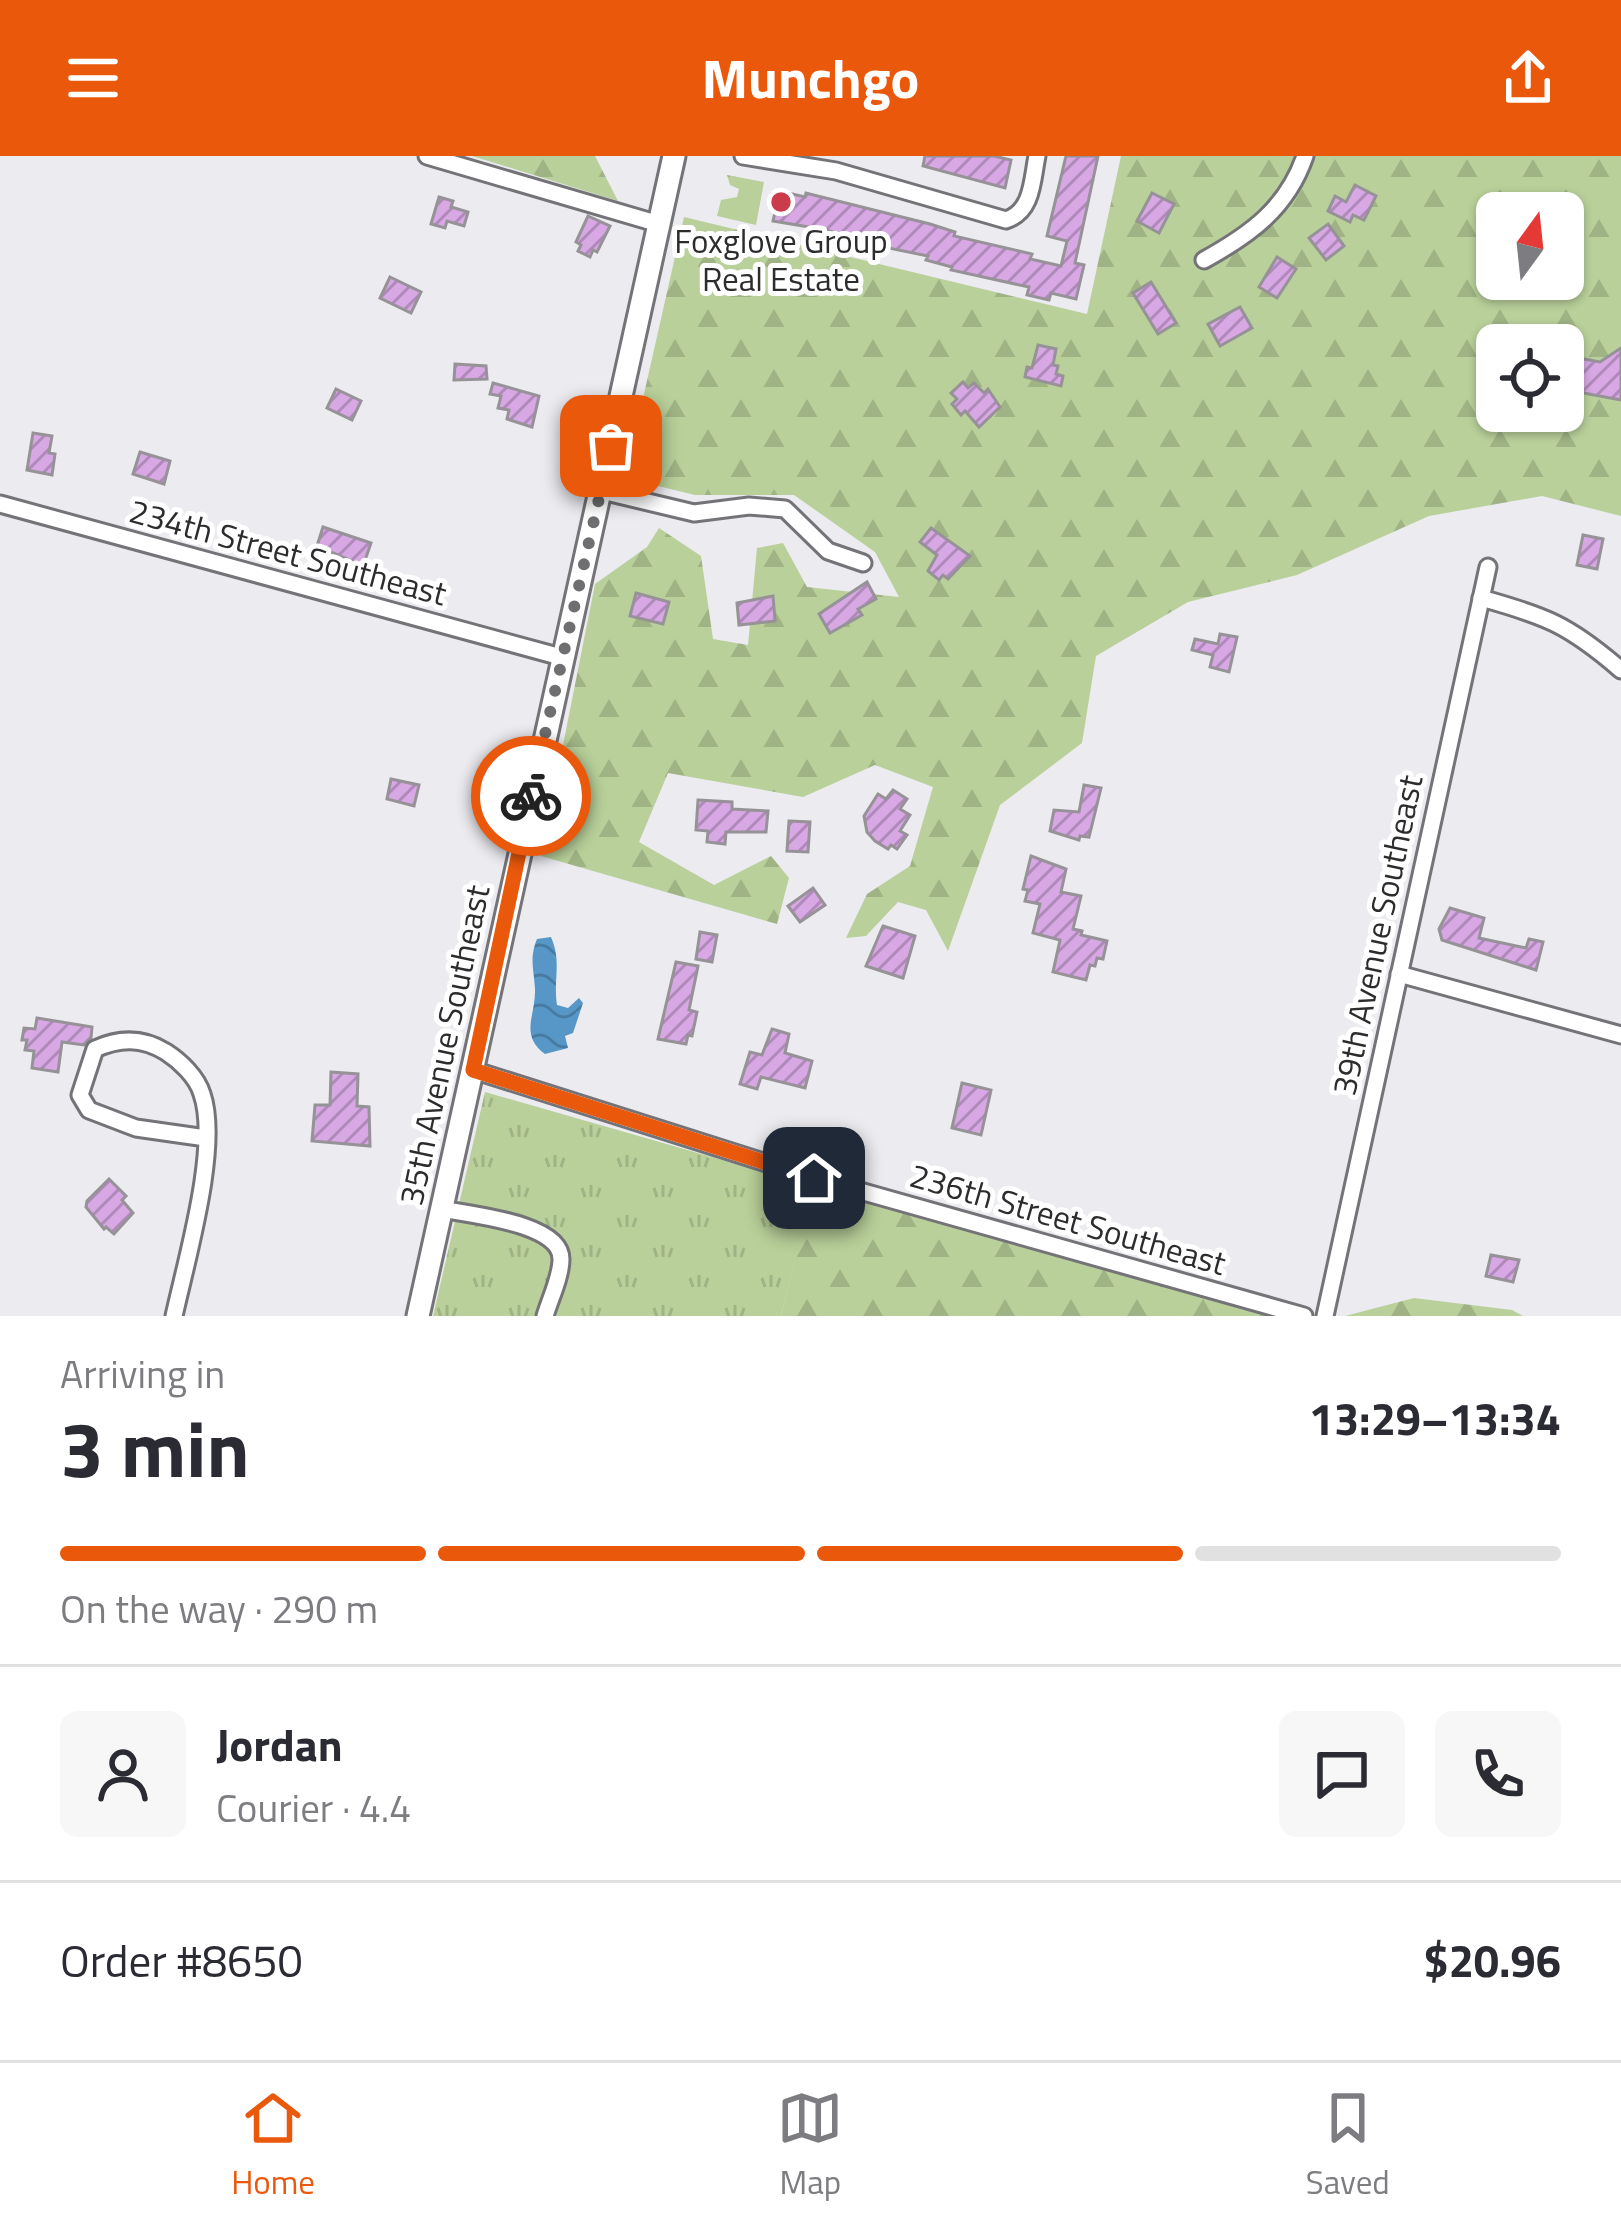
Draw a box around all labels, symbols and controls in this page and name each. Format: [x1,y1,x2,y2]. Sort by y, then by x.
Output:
text: Munchgo [702,37,919,119]
icon: menu [60,45,126,111]
icon: share [1495,45,1561,111]
marker: Foxglove Group Real Estate [768,189,794,215]
north arrow [1476,192,1584,300]
map controls [1476,192,1584,432]
place label: Foxglove Group Real Estate [674,216,888,304]
button: locate [1476,324,1584,432]
pin [560,395,662,497]
icon: bag [578,413,644,479]
street label: 234th Street Southeast [124,486,453,619]
courier [471,736,591,856]
icon: bike [498,763,564,829]
street label: 39th Avenue Southeast [1319,770,1435,1100]
street label: 35th Avenue Southeast [386,880,502,1210]
pin [763,1127,865,1229]
icon: home [781,1145,847,1211]
street label: 236th Street Southeast [904,1150,1232,1288]
text: Arriving in [60,1344,225,1403]
text: 13:29–13:34 [1309,1384,1561,1452]
text: 3 min [60,1389,250,1507]
text: On the way · 290 m [60,1579,378,1638]
text: Jordan [216,1710,343,1778]
button: person [60,1711,186,1837]
button: chat [1279,1711,1405,1837]
button: phone [1435,1711,1561,1837]
text: Courier · 4.4 [216,1778,411,1837]
text: Order #8650 [60,1926,303,1994]
text: $20.96 [1423,1926,1561,1994]
tab: Home [231,2085,315,2207]
tab: Map [777,2085,843,2207]
tab: Saved [1306,2085,1390,2207]

